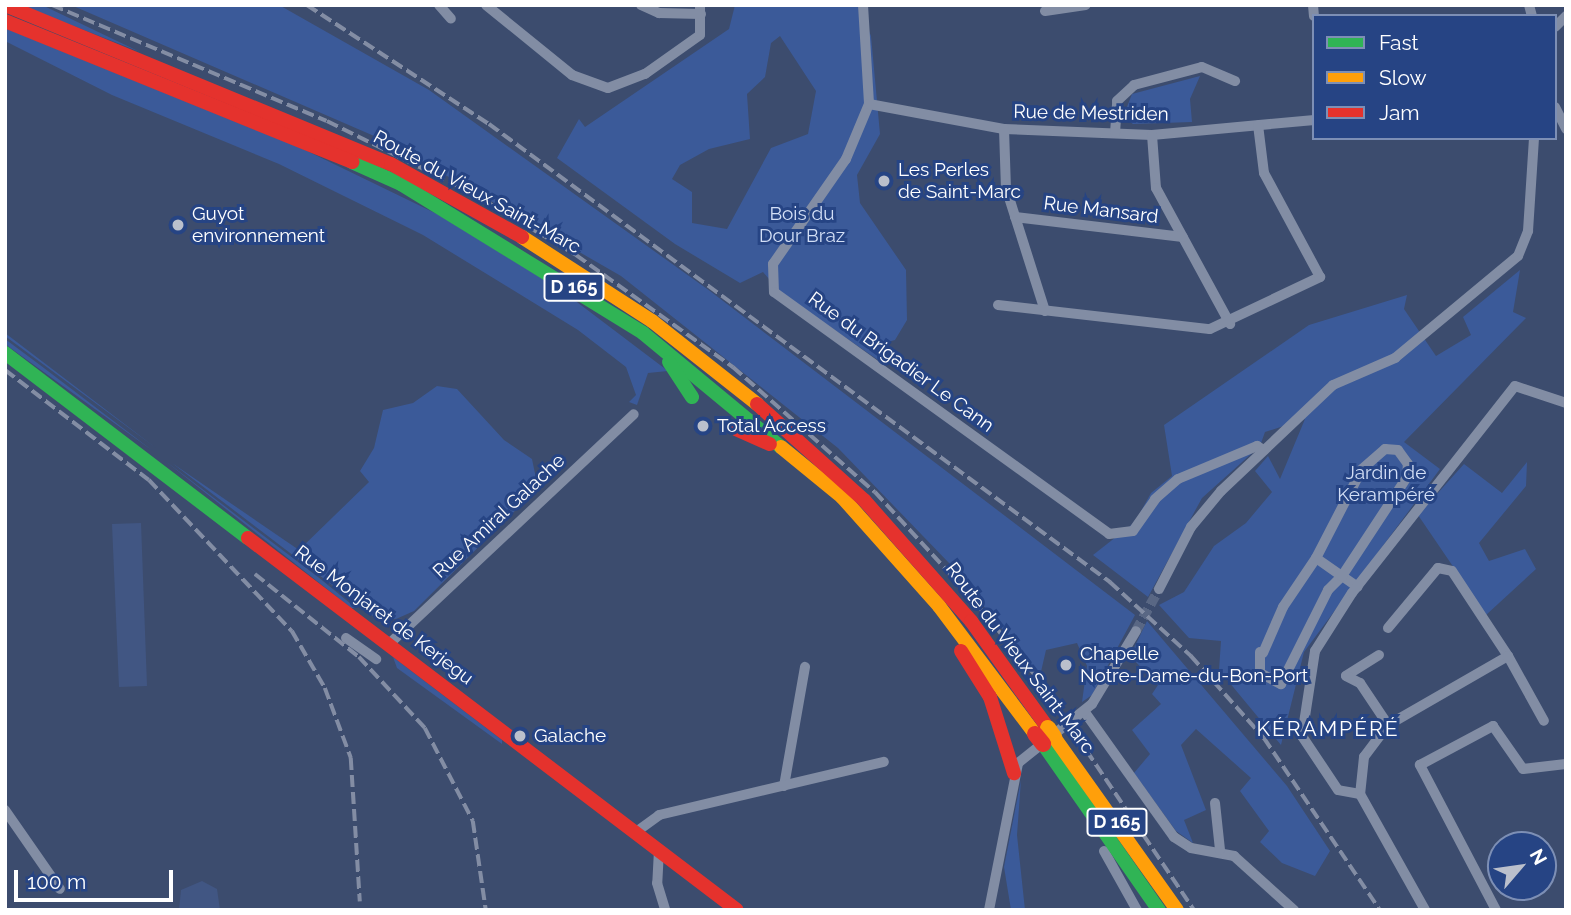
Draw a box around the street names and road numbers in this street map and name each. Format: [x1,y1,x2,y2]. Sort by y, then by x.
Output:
street label: Rue de Mestriden [1013,100,1169,126]
street label: Route du Vieux Saint-Marc [369,125,585,259]
street label: Rue Mansard [1042,192,1160,228]
road number: D 165 [542,272,606,302]
street label: Rue du Brigadier Le Cann [804,287,998,437]
street label: Rue Amiral Galache [428,449,570,583]
street label: Rue Monjaret de Kerjegu [290,540,478,690]
street label: Route du Vieux Saint-Marc [941,558,1099,758]
road number: D 165 [1086,808,1148,836]

